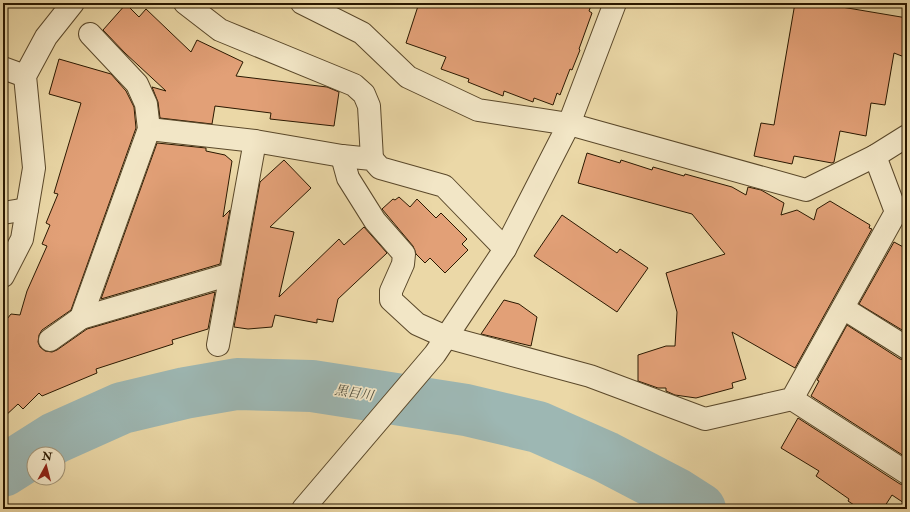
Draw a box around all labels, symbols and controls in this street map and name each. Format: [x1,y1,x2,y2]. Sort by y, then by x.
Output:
water label: 黒目川 [333,382,376,404]
north arrow [26,446,66,486]
text: N [40,449,54,464]

